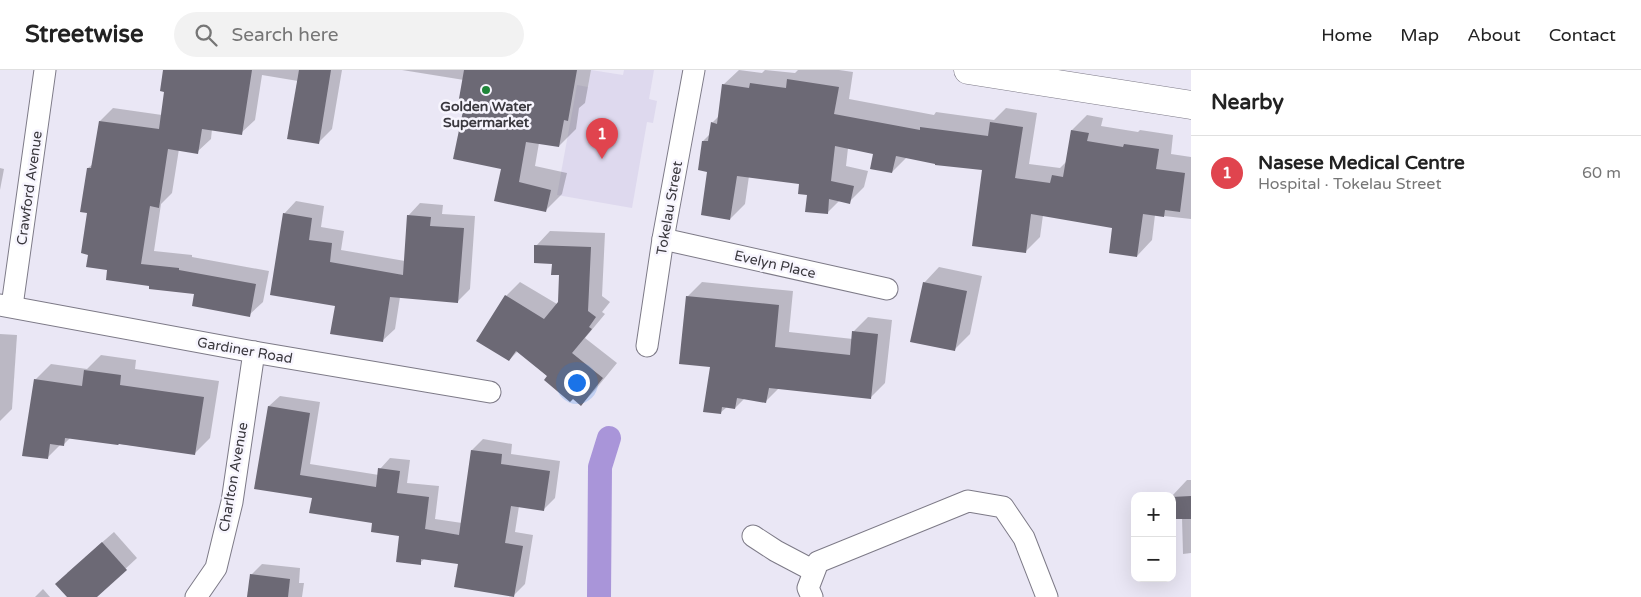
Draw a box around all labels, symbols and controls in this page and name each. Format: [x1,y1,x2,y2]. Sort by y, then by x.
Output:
search box [174,12,524,57]
text: Streetwise [25,20,144,49]
icon: search [192,21,220,49]
text: Search here [232,24,338,46]
text: Home [1321,24,1372,46]
text: Map [1400,24,1439,46]
text: About [1467,24,1521,46]
text: Contact [1549,24,1616,46]
marker: Golden Water Supermarket [480,84,492,96]
text: Nearby [1211,90,1284,115]
place label: Golden Water Supermarket [440,98,532,131]
pin: 1 [586,118,618,159]
street label: Crawford Avenue [13,130,46,246]
text: Nasese Medical Centre [1258,152,1465,174]
street label: Tokelau Street [653,159,686,256]
text: 1 [1222,163,1232,183]
text: 60 m [1582,163,1621,183]
text: Hospital · Tokelau Street [1258,174,1442,194]
street label: Evelyn Place [732,247,817,282]
street label: Gardiner Road [196,334,294,367]
your location [564,370,590,396]
street label: Charlton Avenue [215,421,252,533]
map controls [1131,492,1176,582]
button: + [1131,492,1176,537]
button: − [1131,537,1176,582]

